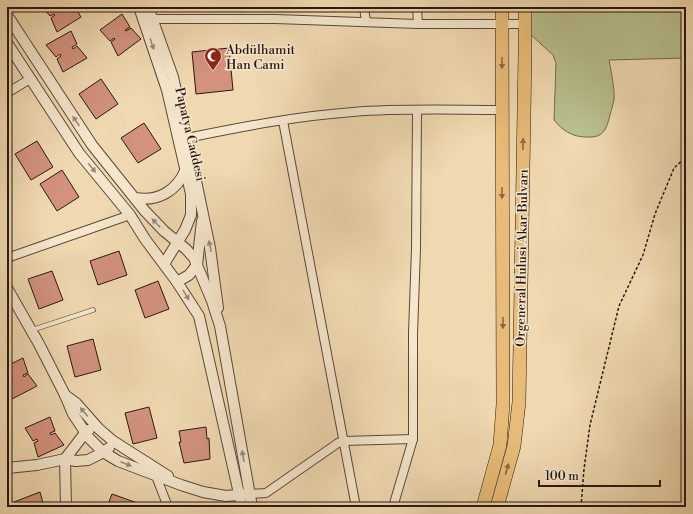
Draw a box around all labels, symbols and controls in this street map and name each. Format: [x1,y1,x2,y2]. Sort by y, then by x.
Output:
one-way arrow [149,38,155,50]
place label: Abdülhamit Han Cami [225,42,296,73]
mosque icon: Abdülhamit Han Cami [203,46,223,71]
one-way arrow [499,57,505,70]
street label: Papatya Caddesi [171,86,209,183]
one-way arrow [72,116,80,127]
one-way arrow [520,138,527,150]
one-way arrow [87,163,96,174]
street label: Orgeneral Hulusi Akar Bulvarı [512,169,532,347]
one-way arrow [499,187,505,200]
one-way arrow [152,218,161,228]
one-way arrow [206,240,212,252]
one-way arrow [182,289,189,301]
one-way arrow [500,317,506,330]
one-way arrow [79,406,88,417]
one-way arrow [240,449,246,462]
one-way arrow [121,461,133,467]
scale bar [539,462,660,488]
one-way arrow [505,463,511,476]
text: 100 m [545,469,579,484]

